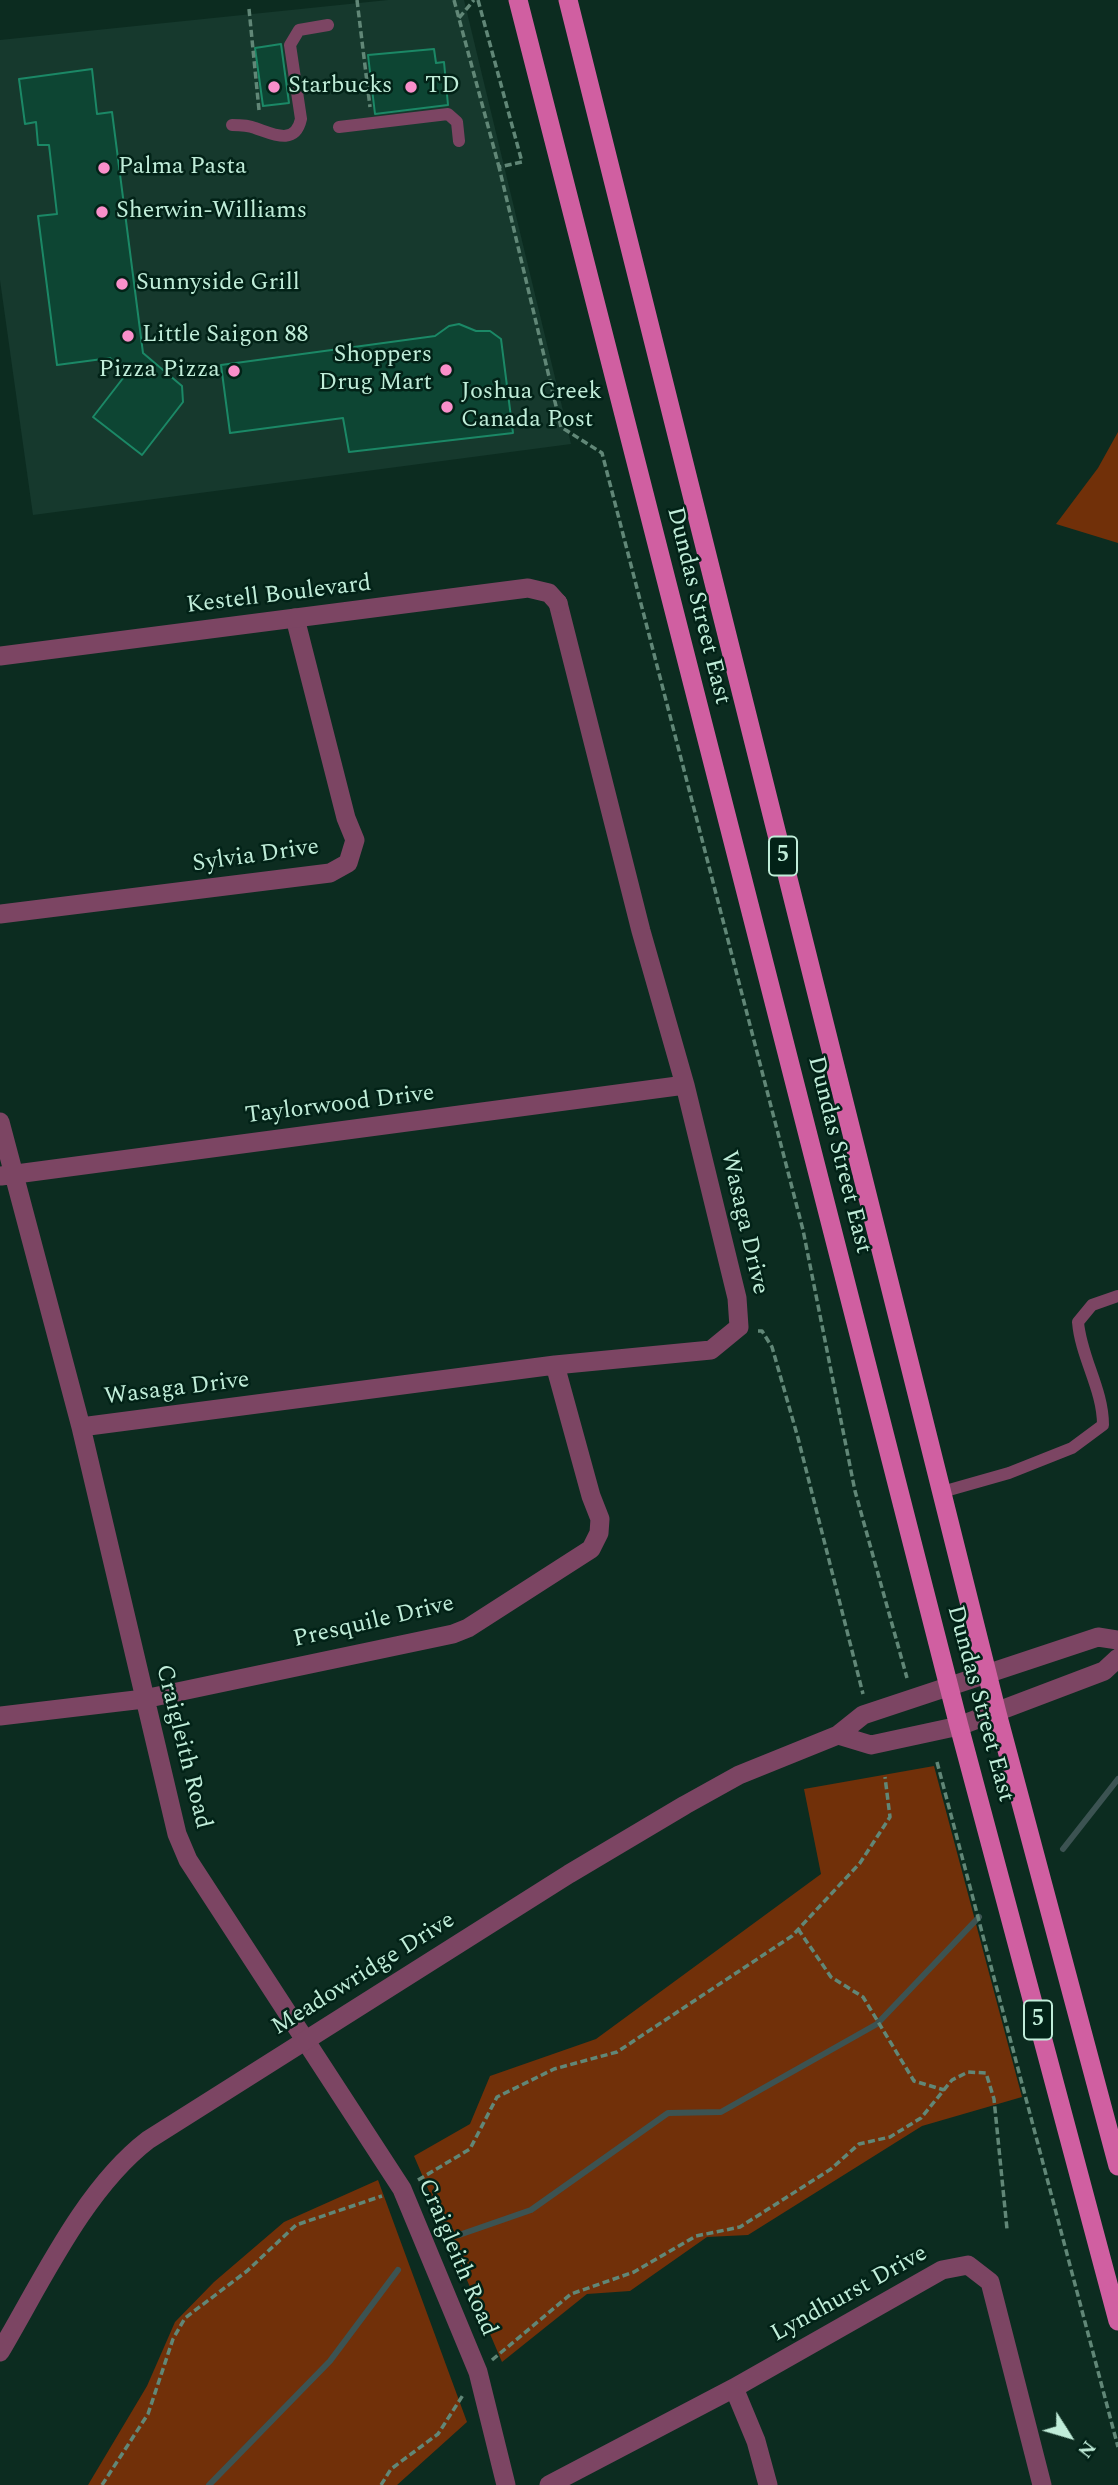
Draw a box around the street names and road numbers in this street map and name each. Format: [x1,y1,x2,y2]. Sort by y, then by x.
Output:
street label: Dundas Street East [659,504,735,708]
street label: Kestell Boulevard [185,570,373,622]
street label: Sylvia Drive [191,834,321,880]
road number: 5 [769,836,797,876]
street label: Dundas Street East [800,1053,876,1257]
street label: Taylorwood Drive [244,1080,436,1132]
street label: Wasaga Drive [713,1149,773,1297]
street label: Wasaga Drive [103,1367,251,1413]
street label: Presquile Drive [291,1590,457,1656]
street label: Dundas Street East [939,1602,1019,1806]
street label: Craigleith Road [148,1662,216,1832]
street label: Meadowridge Drive [267,1907,461,2043]
road number: 5 [1024,2000,1052,2039]
street label: Craigleith Road [410,2175,502,2341]
street label: Lyndhurst Drive [767,2240,933,2350]

